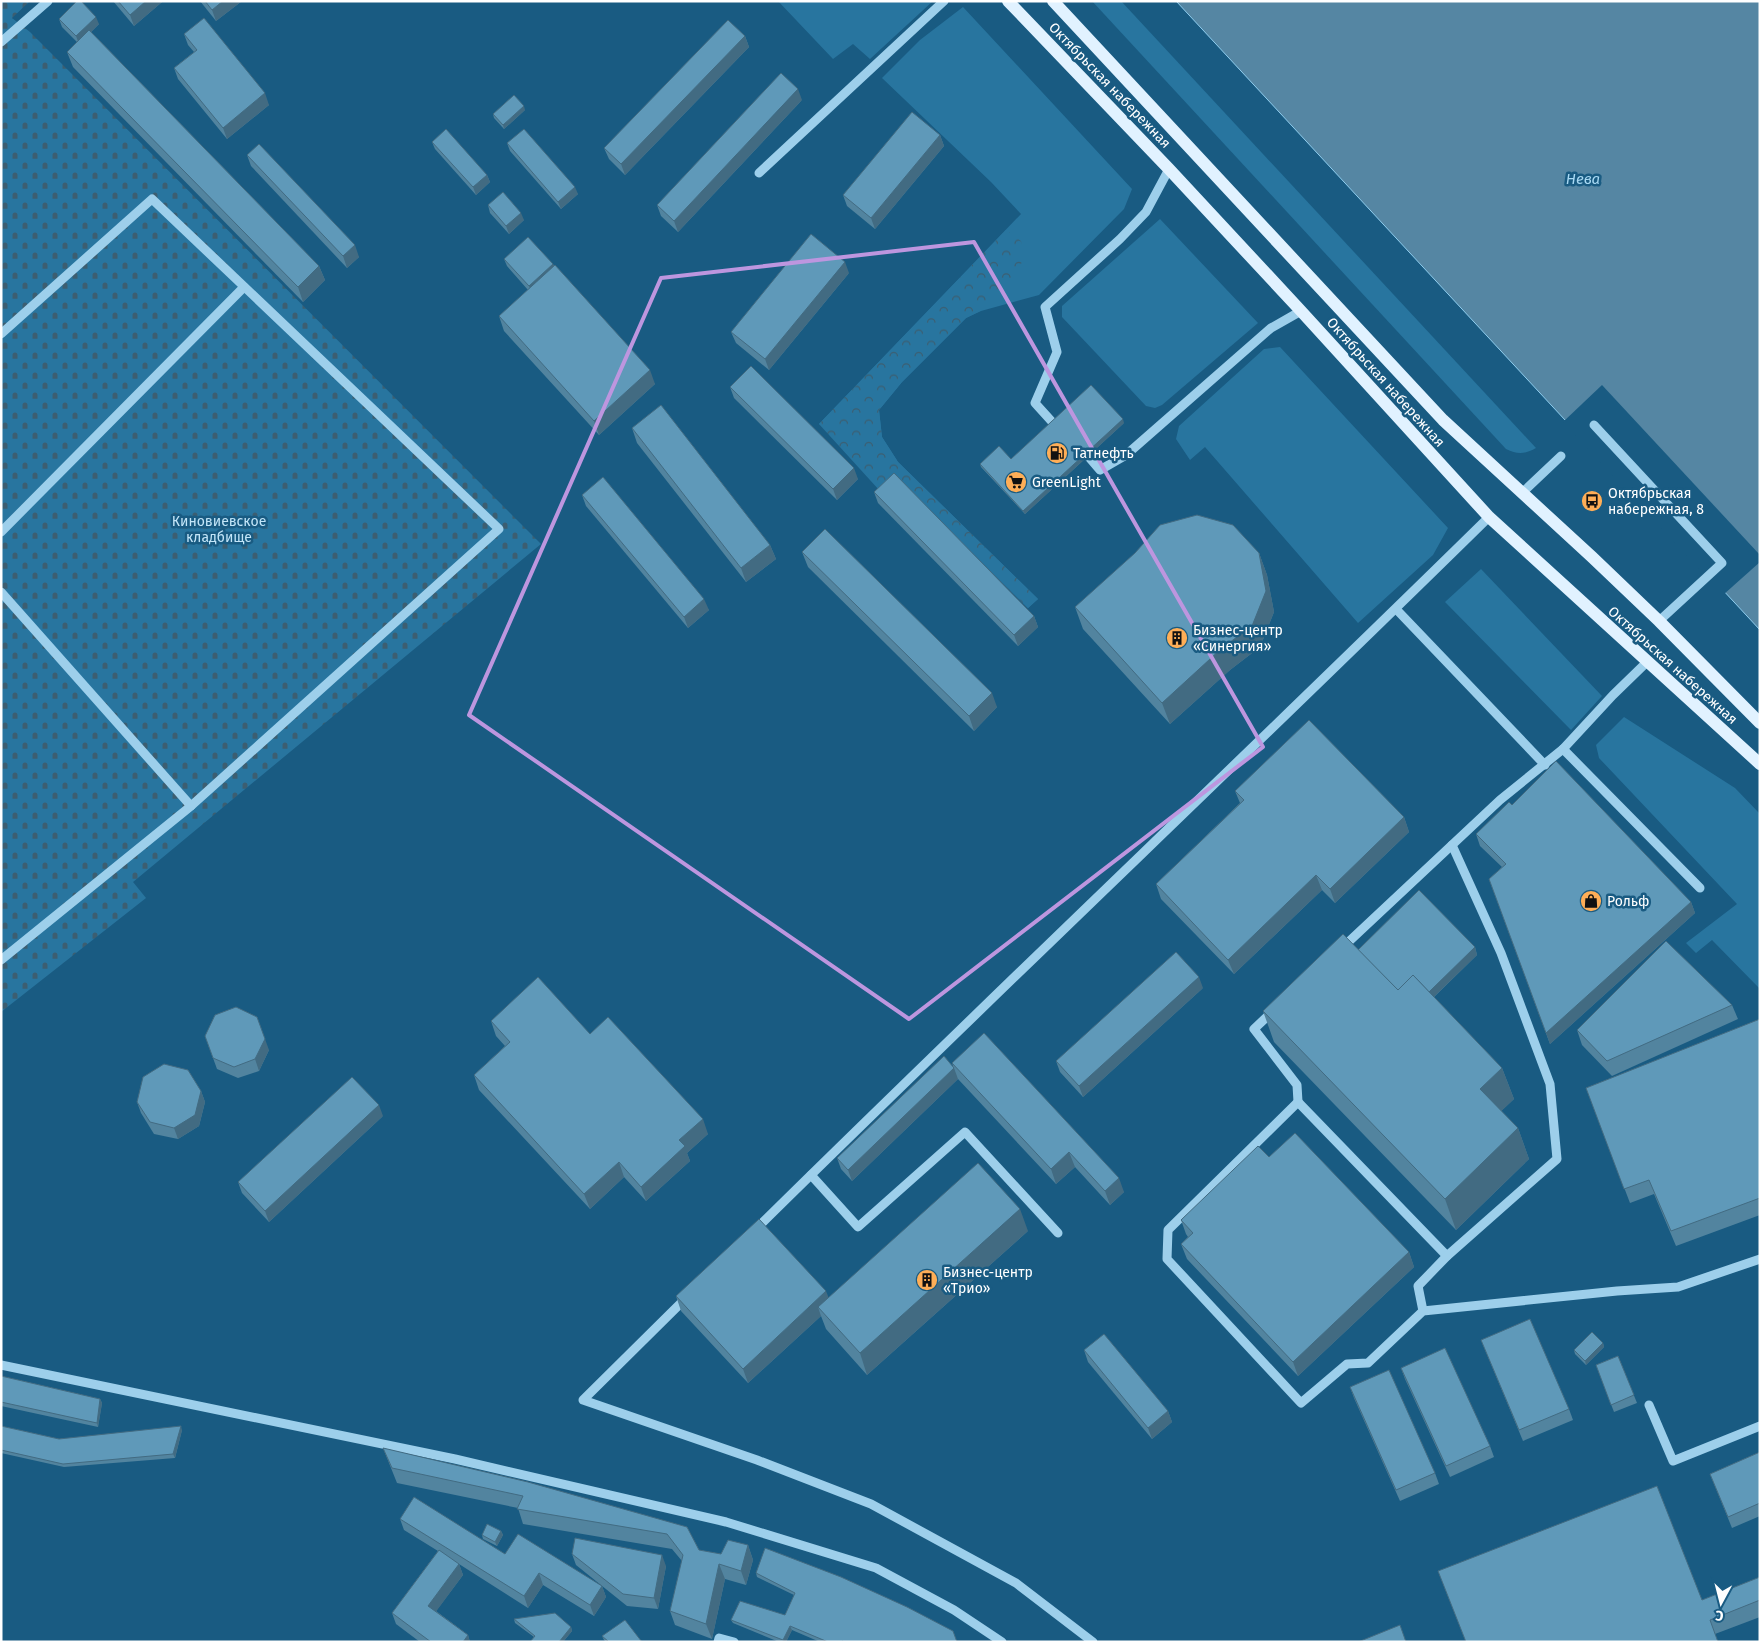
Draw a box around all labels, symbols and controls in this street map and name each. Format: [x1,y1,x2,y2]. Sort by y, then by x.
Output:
street label: Октябрьская набережная [1045,19,1174,152]
water label: Нева [1566,170,1600,188]
street label: Октябрьская набережная [1323,314,1448,451]
fuel station icon: Татнефть [1045,441,1069,465]
place label: Татнефть [1073,445,1134,462]
supermarket icon: GreenLight [1004,470,1028,494]
place label: GreenLight [1032,474,1102,491]
place label: Октябрьская набережная, 8 [1608,485,1704,518]
bus stop icon: Октябрьская набережная, 8 [1580,489,1604,513]
park label: Киновиевское кладбище [172,513,266,546]
street label: Октябрьская набережная [1604,603,1741,728]
place label: Бизнес-центр «Синергия» [1193,622,1283,655]
building icon: Бизнес-центр «Синергия» [1165,626,1189,650]
shop icon: Рольф [1579,889,1603,913]
place label: Рольф [1607,893,1649,910]
place label: Бизнес-центр «Трио» [943,1264,1033,1297]
building icon: Бизнес-центр «Трио» [915,1268,939,1292]
north arrow [1696,1578,1746,1628]
text: С [1714,1606,1725,1624]

